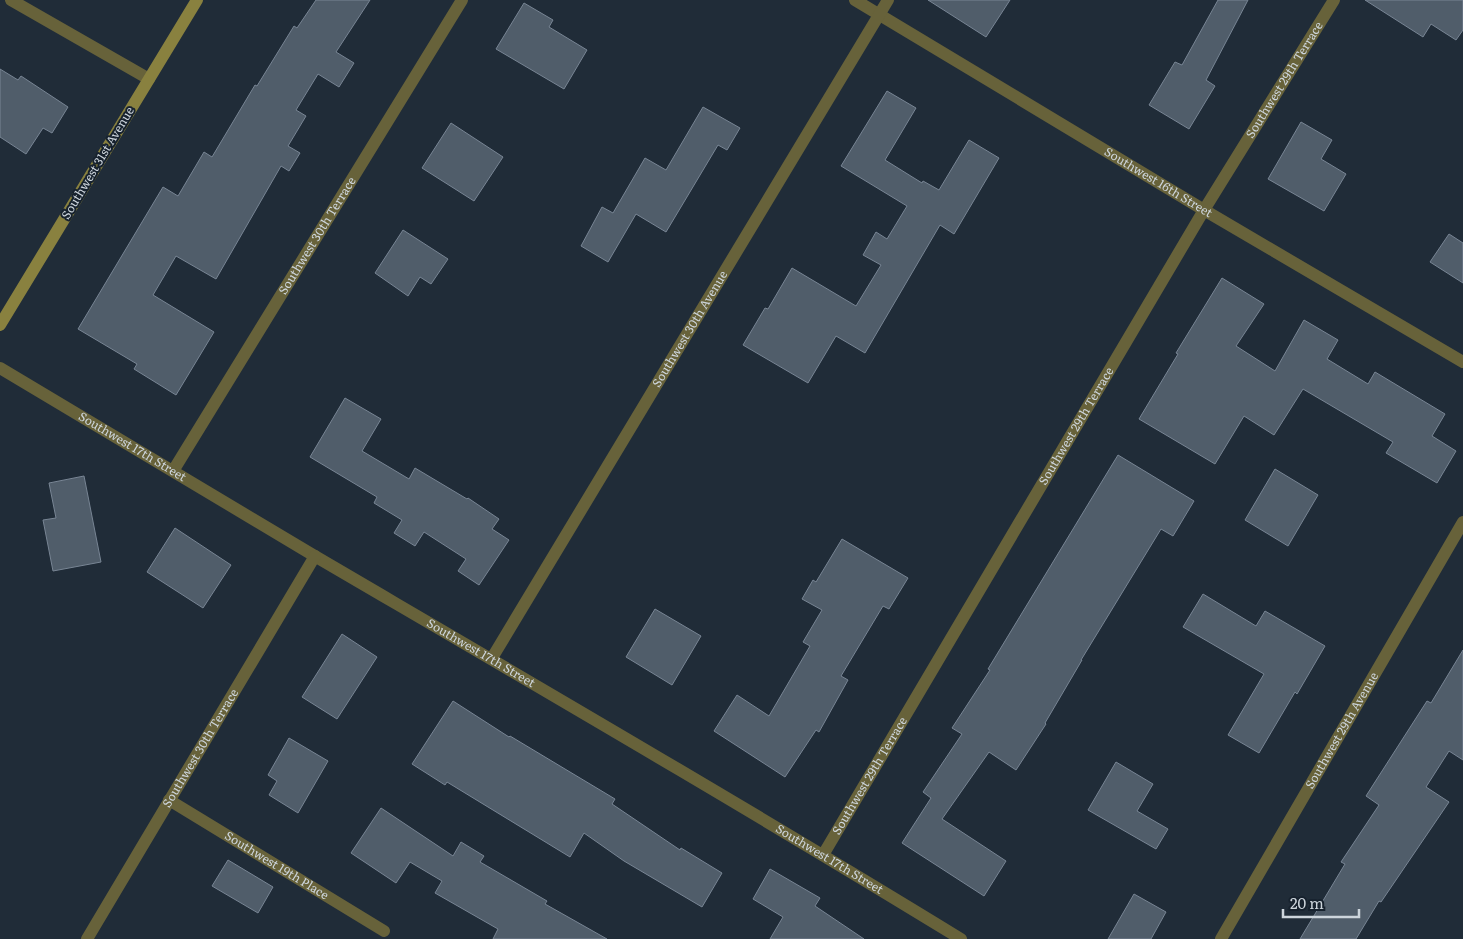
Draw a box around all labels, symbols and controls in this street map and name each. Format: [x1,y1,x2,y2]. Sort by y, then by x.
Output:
street label: Southwest 29th Terrace [1241,18,1327,141]
street label: Southwest 31st Avenue [56,103,138,222]
street label: Southwest 16th Street [1101,142,1216,221]
street label: Southwest 30th Terrace [273,173,360,298]
street label: Southwest 30th Avenue [647,267,731,390]
street label: Southwest 29th Terrace [1034,363,1117,488]
street label: Southwest 17th Street [76,407,190,485]
street label: Southwest 17th Street [424,614,539,691]
street label: Southwest 29th Avenue [1300,668,1382,792]
street label: Southwest 30th Terrace [157,685,242,810]
street label: Southwest 29th Terrace [827,713,911,838]
street label: Southwest 17th Street [773,819,887,898]
street label: Southwest 19th Place [222,826,333,903]
scale bar [1283,886,1359,918]
text: 20 m [1290,891,1324,914]

